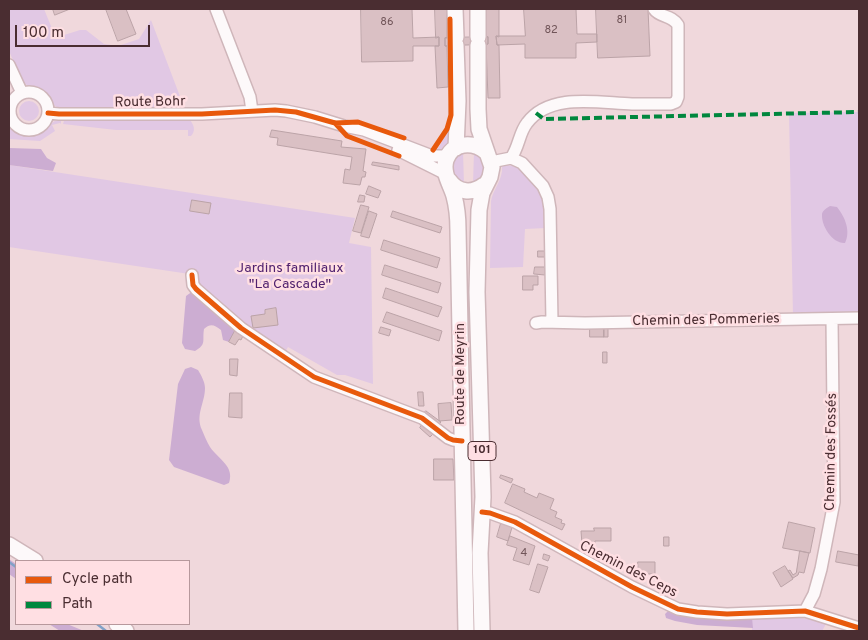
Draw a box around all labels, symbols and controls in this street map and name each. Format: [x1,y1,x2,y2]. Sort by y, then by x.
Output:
house number: 81 [617,14,627,28]
scale bar [18,15,152,47]
house number: 86 [380,16,394,30]
text: 100 m [23,24,64,43]
house number: 82 [544,24,558,38]
street label: Route Bohr [114,94,186,112]
park label: Jardins familiaux "La Cascade" [237,261,343,294]
street label: Chemin des Pommeries [632,311,780,331]
street label: Route de Meyrin [453,323,469,425]
street label: Chemin des Fossés [823,393,841,511]
road number: 101 [468,442,496,461]
street label: Chemin des Ceps [576,538,680,602]
house number: 4 [521,547,527,561]
legend [15,560,190,625]
text: Cycle path [62,570,133,589]
text: Path [62,595,93,614]

